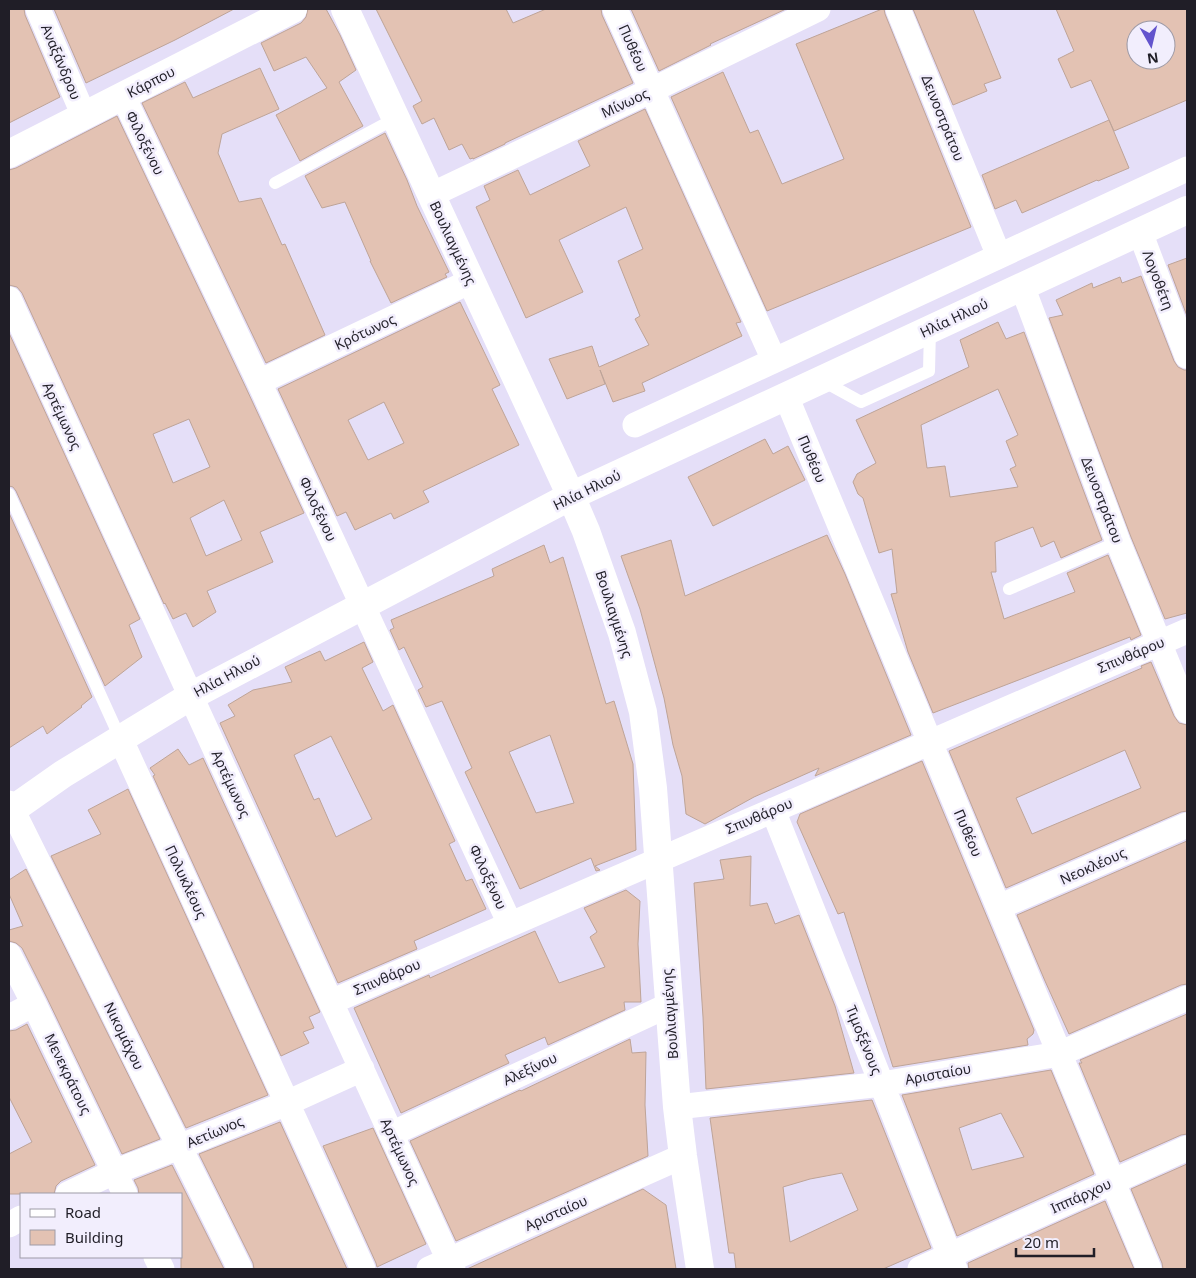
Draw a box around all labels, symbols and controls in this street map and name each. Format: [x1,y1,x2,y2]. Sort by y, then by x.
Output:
north arrow [1126,20,1176,70]
street label: Αναξάνδρου [37,21,86,103]
street label: Πυθέου [615,21,652,75]
text: N [1146,48,1160,69]
street label: Κάρπου [124,61,178,102]
street label: Δεινοστράτου [918,72,969,164]
street label: Μίνωος [598,83,652,122]
street label: Φιλοξένου [122,107,169,178]
street label: Βουλιαγμένης [426,198,481,288]
street label: Λογοθέτη [1138,247,1179,312]
street label: Ηλία Ηλιού [917,293,991,342]
street label: Κρότωνος [331,309,399,354]
street label: Αρτέμωνος [39,379,86,453]
street label: Πυθέου [794,432,831,486]
street label: Δεινοστράτου [1077,454,1128,546]
street label: Ηλία Ηλιού [550,465,624,514]
street label: Φιλοξένου [295,473,342,544]
street label: Βουλιαγμένης [591,568,638,660]
street label: Σπινθάρου [1094,632,1167,677]
street label: Ηλία Ηλιού [190,650,264,701]
street label: Αρτέμωνος [208,747,255,821]
street label: Σπινθάρου [722,793,795,838]
street label: Πυθέου [950,806,987,860]
street label: Φιλοξένου [465,841,512,912]
street label: Πολυκλέους [161,842,212,922]
street label: Νεοκλέους [1057,842,1129,889]
street label: Σπινθάρου [350,954,423,999]
street label: Βουλιαγμένης [657,968,682,1060]
street label: Νικομάχου [100,999,149,1073]
street label: Τιμοξένους [842,1002,887,1077]
street label: Μενεκράτους [41,1030,96,1118]
street label: Αλεξίνου [500,1048,560,1089]
street label: Αρισταίου [903,1058,972,1089]
street label: Αετίωνος [183,1111,246,1152]
street label: Αρτέμωνος [377,1115,424,1189]
street label: Ιππάρχου [1047,1174,1114,1217]
street label: Αρισταίου [521,1190,590,1235]
legend [20,1193,182,1258]
text: Road [65,1202,101,1222]
scale bar [1016,1226,1094,1258]
text: Building [65,1227,123,1247]
text: 20 m [1024,1232,1059,1252]

